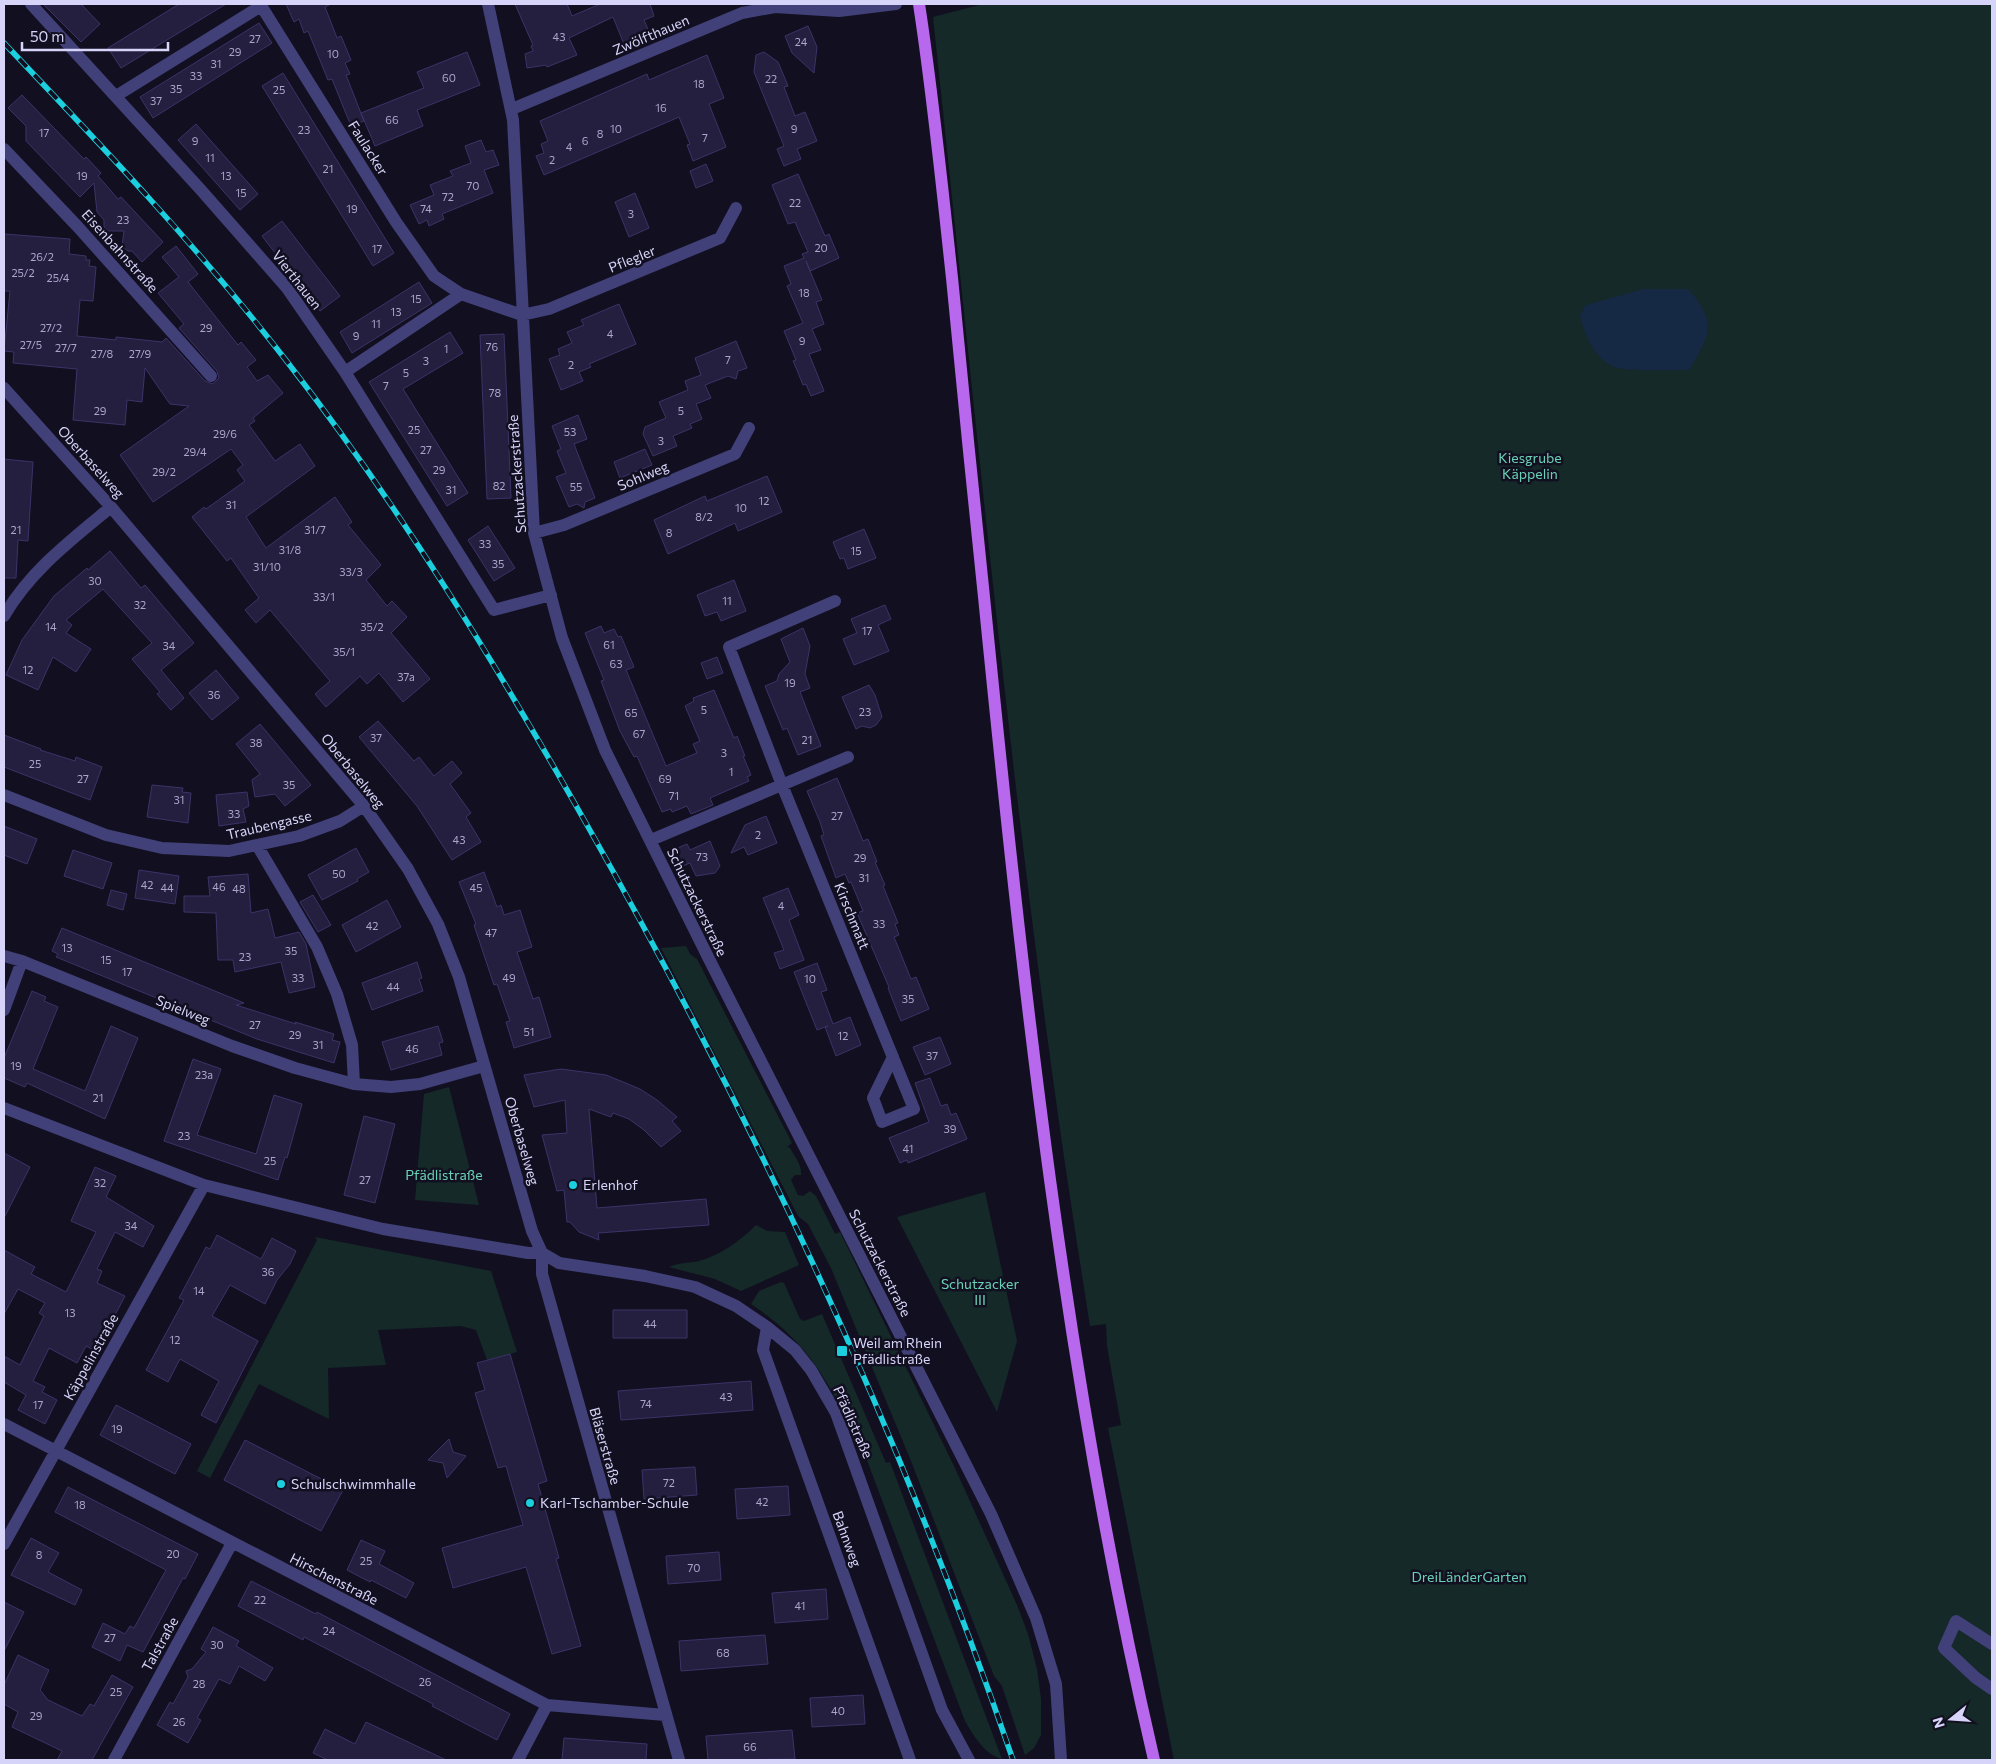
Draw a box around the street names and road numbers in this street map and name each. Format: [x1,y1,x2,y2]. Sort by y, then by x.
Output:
street label: Zwölfthauen [610,11,692,58]
street label: Faulacker [345,117,392,178]
street label: Eisenbahnstraße [79,206,162,296]
street label: Pflegler [606,241,658,276]
street label: Vierthauen [269,247,326,313]
street label: Schutzackerstraße [504,414,529,534]
street label: Oberbaselweg [54,422,129,502]
street label: Sohlweg [615,457,671,494]
street label: Oberbaselweg [318,730,389,812]
street label: Traubengasse [225,806,313,843]
street label: Schutzackerstraße [664,845,731,959]
street label: Kirschmatt [831,880,874,952]
street label: Spielweg [154,991,213,1028]
street label: Oberbaselweg [502,1095,543,1188]
street label: Schutzackerstraße [846,1206,915,1319]
street label: Käppelinstraße [60,1310,121,1403]
street label: Pfädlistraße [830,1383,877,1461]
street label: Bläserstraße [586,1405,625,1487]
street label: Bahnweg [830,1509,866,1569]
street label: Hirschenstraße [287,1549,381,1608]
street label: Talstraße [138,1614,181,1674]

